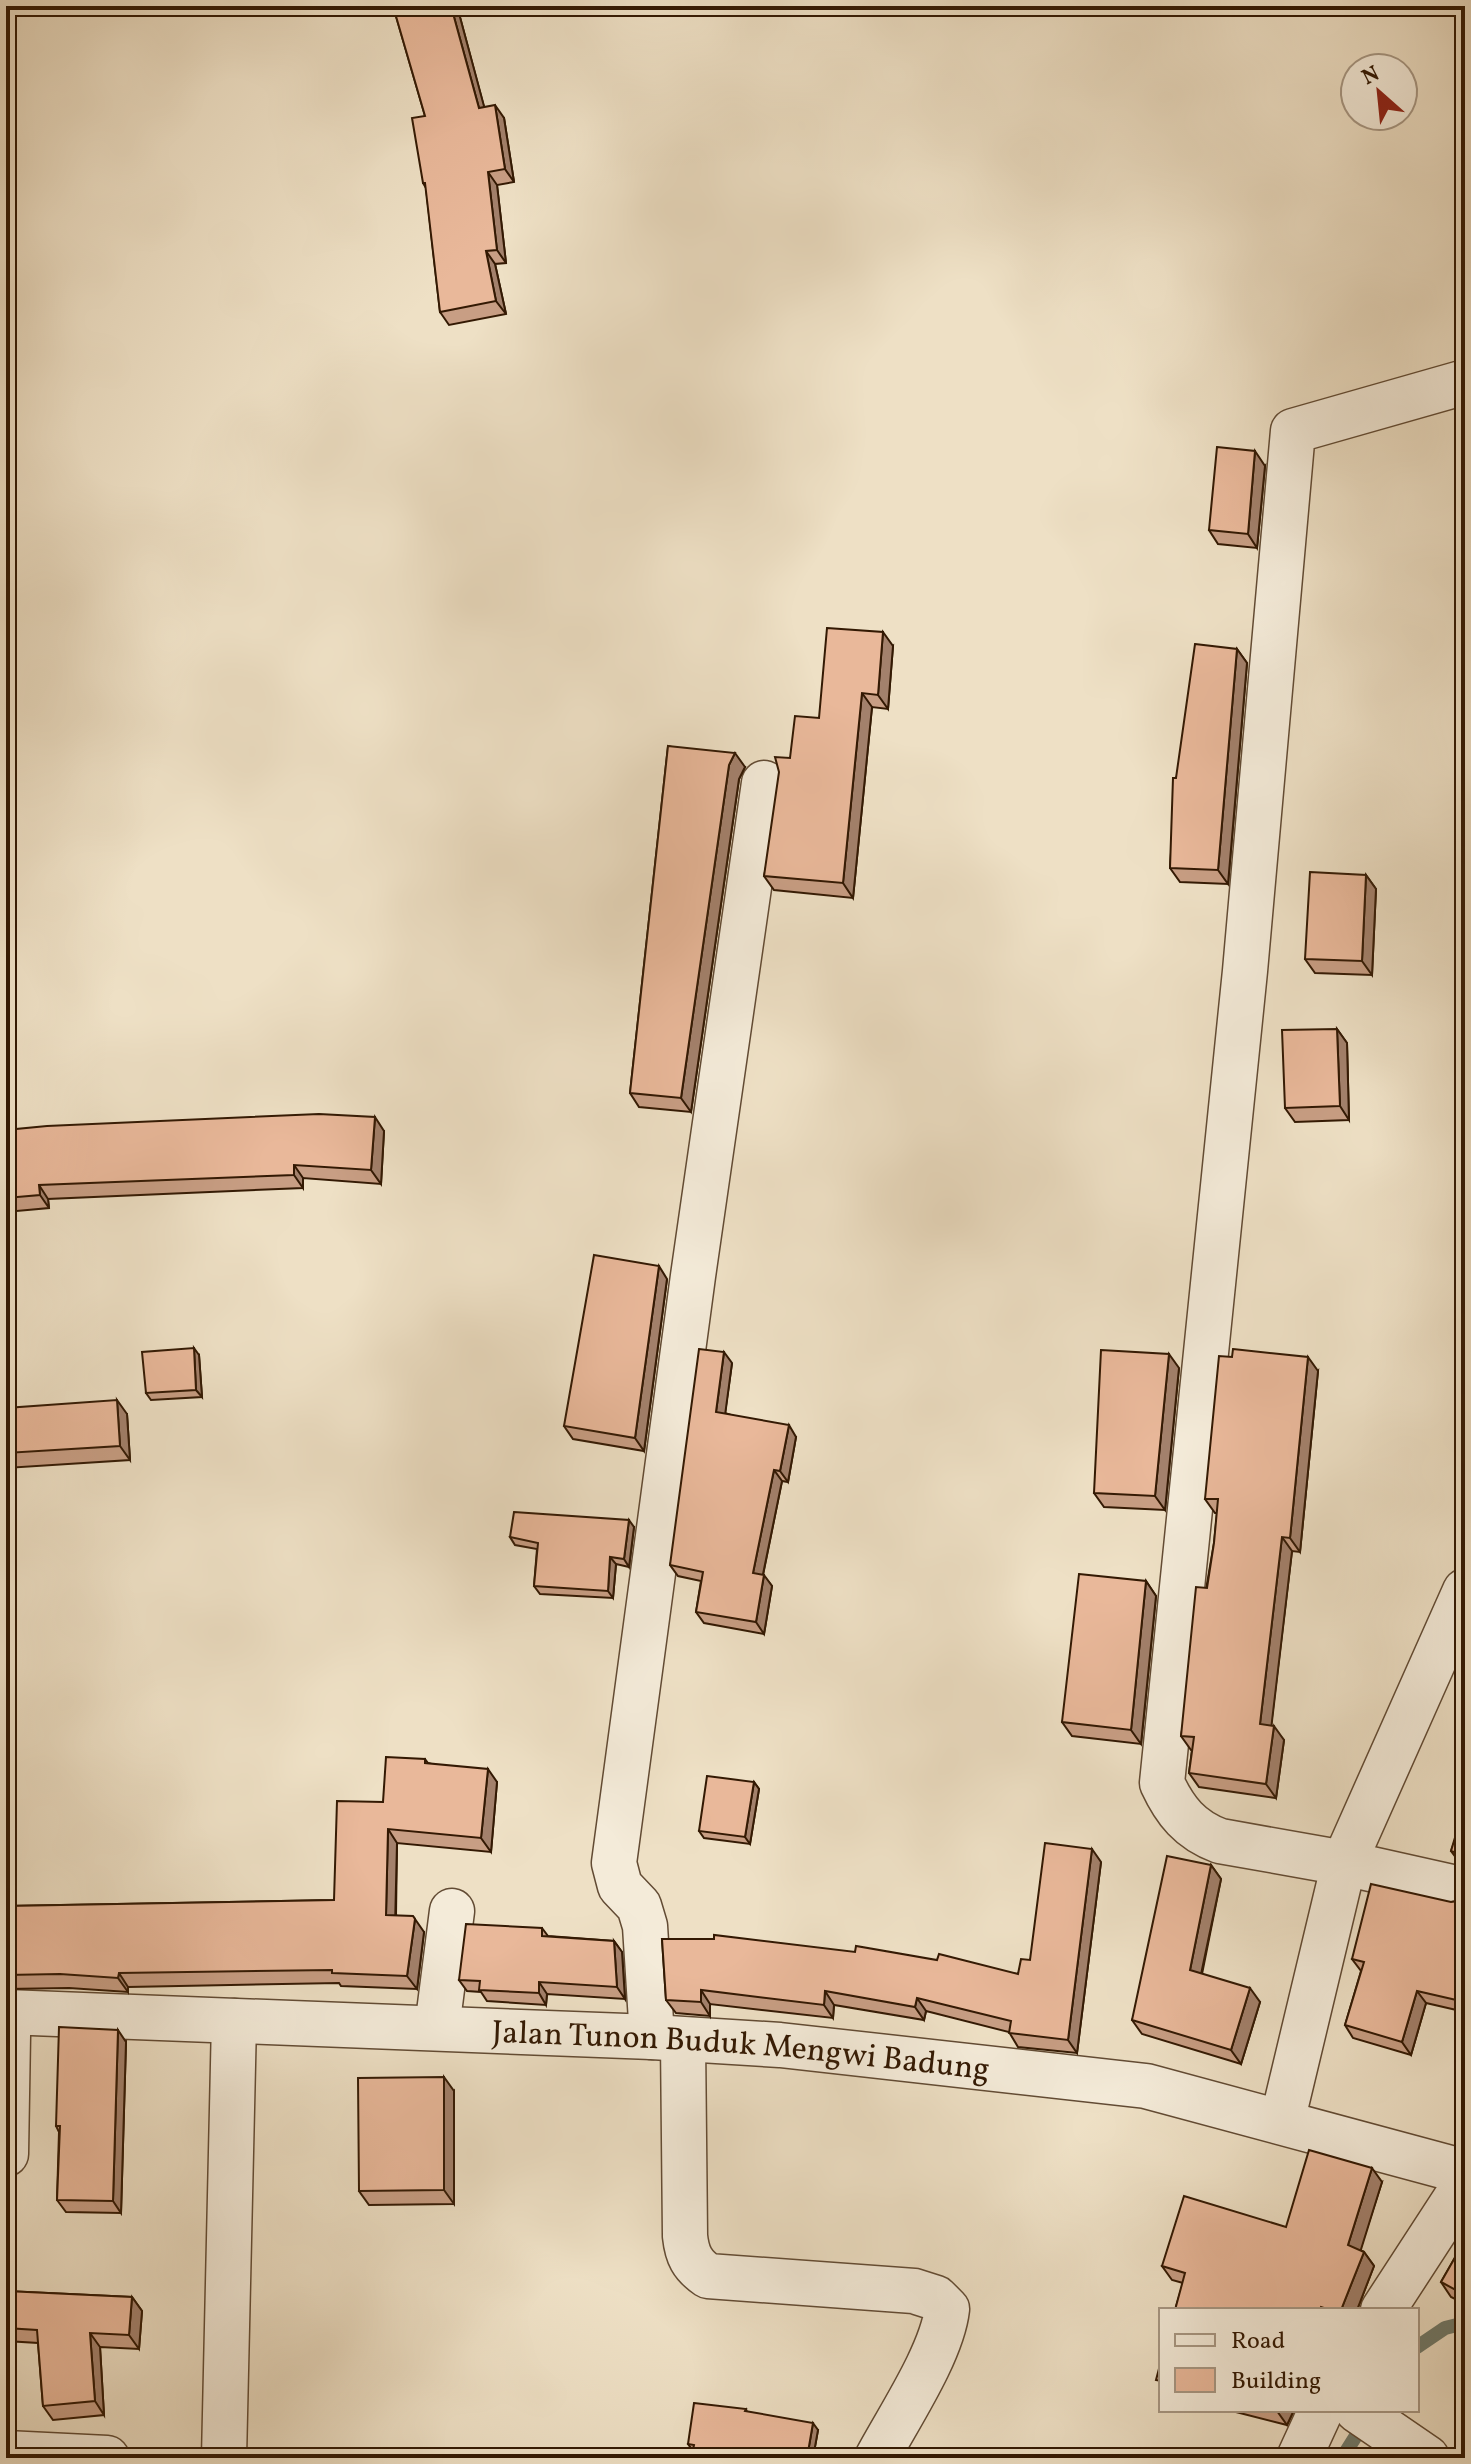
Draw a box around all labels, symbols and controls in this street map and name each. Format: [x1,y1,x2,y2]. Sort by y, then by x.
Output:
north arrow [1339,52,1419,132]
text: N [1357,59,1385,94]
street label: Jalan Tunon Buduk Mengwi Badung [491,2012,992,2093]
legend [1159,2308,1419,2412]
text: Road [1231,2325,1285,2359]
text: Building [1231,2365,1321,2399]

